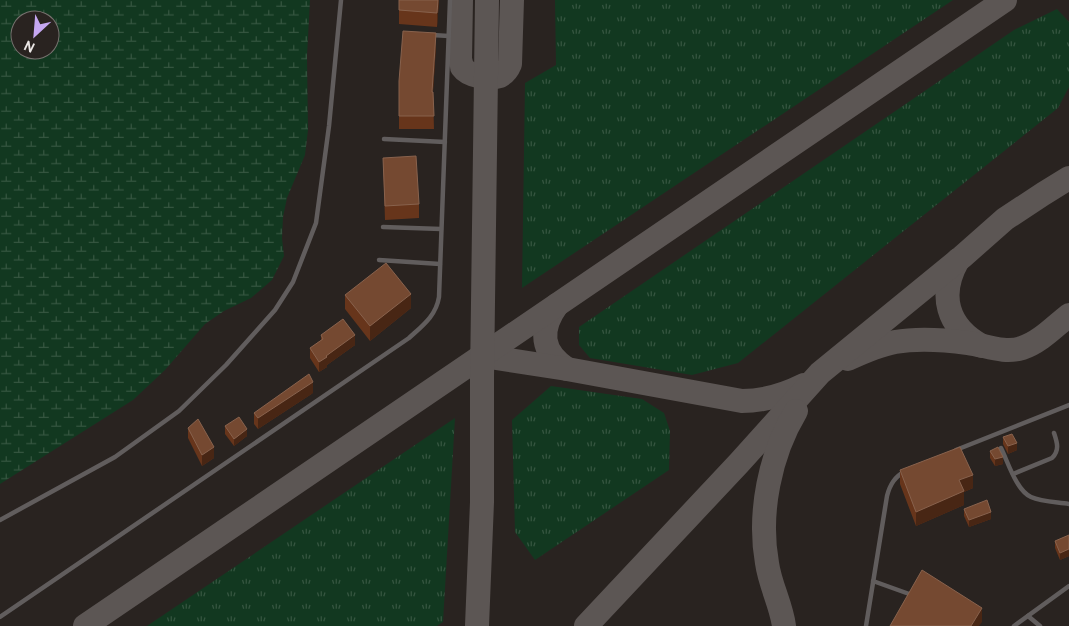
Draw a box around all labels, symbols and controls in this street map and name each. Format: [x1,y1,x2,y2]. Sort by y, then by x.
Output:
north arrow [10,10,60,60]
text: N [22,35,38,55]

